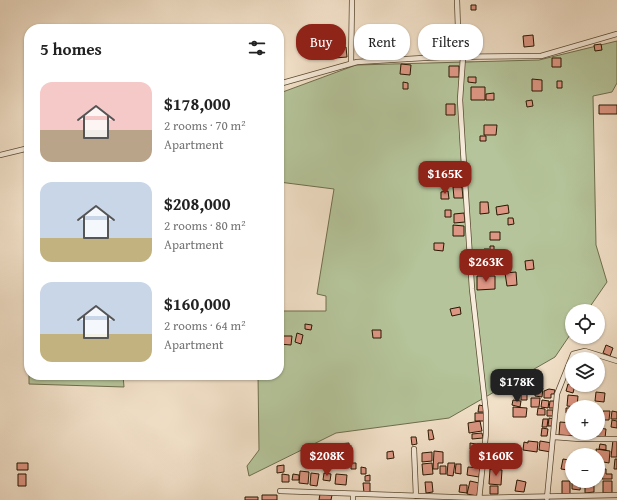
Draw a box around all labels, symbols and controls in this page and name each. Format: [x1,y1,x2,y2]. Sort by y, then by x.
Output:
chip: Buy [296,24,346,60]
chip: Rent [354,24,410,60]
chip: Filters [418,24,483,60]
text: 5 homes [40,36,102,61]
icon: filters [246,37,268,59]
text: $178,000 [164,91,230,116]
icon: home [72,98,120,146]
text: 2 rooms · 70 m² [164,116,246,135]
text: Apartment [164,135,224,154]
pin: $165K [417,161,473,195]
text: $165K [427,164,463,183]
text: $208,000 [164,191,230,216]
icon: home [72,198,120,246]
text: 2 rooms · 80 m² [164,216,246,235]
text: Apartment [164,235,224,254]
pin: $263K [458,249,514,283]
text: $263K [468,252,504,271]
text: $160,000 [164,291,230,316]
icon: home [72,298,120,346]
map controls [565,304,605,488]
button: locate [565,304,605,344]
text: 2 rooms · 64 m² [164,316,246,335]
text: Apartment [164,335,224,354]
button: layers [565,352,605,392]
pin: $178K [489,369,545,403]
text: $178K [499,372,535,391]
button: + [565,400,605,440]
pin: $208K [299,443,355,477]
pin: $160K [468,443,524,477]
text: $208K [309,446,345,465]
text: $160K [478,446,514,465]
button: − [565,448,605,488]

